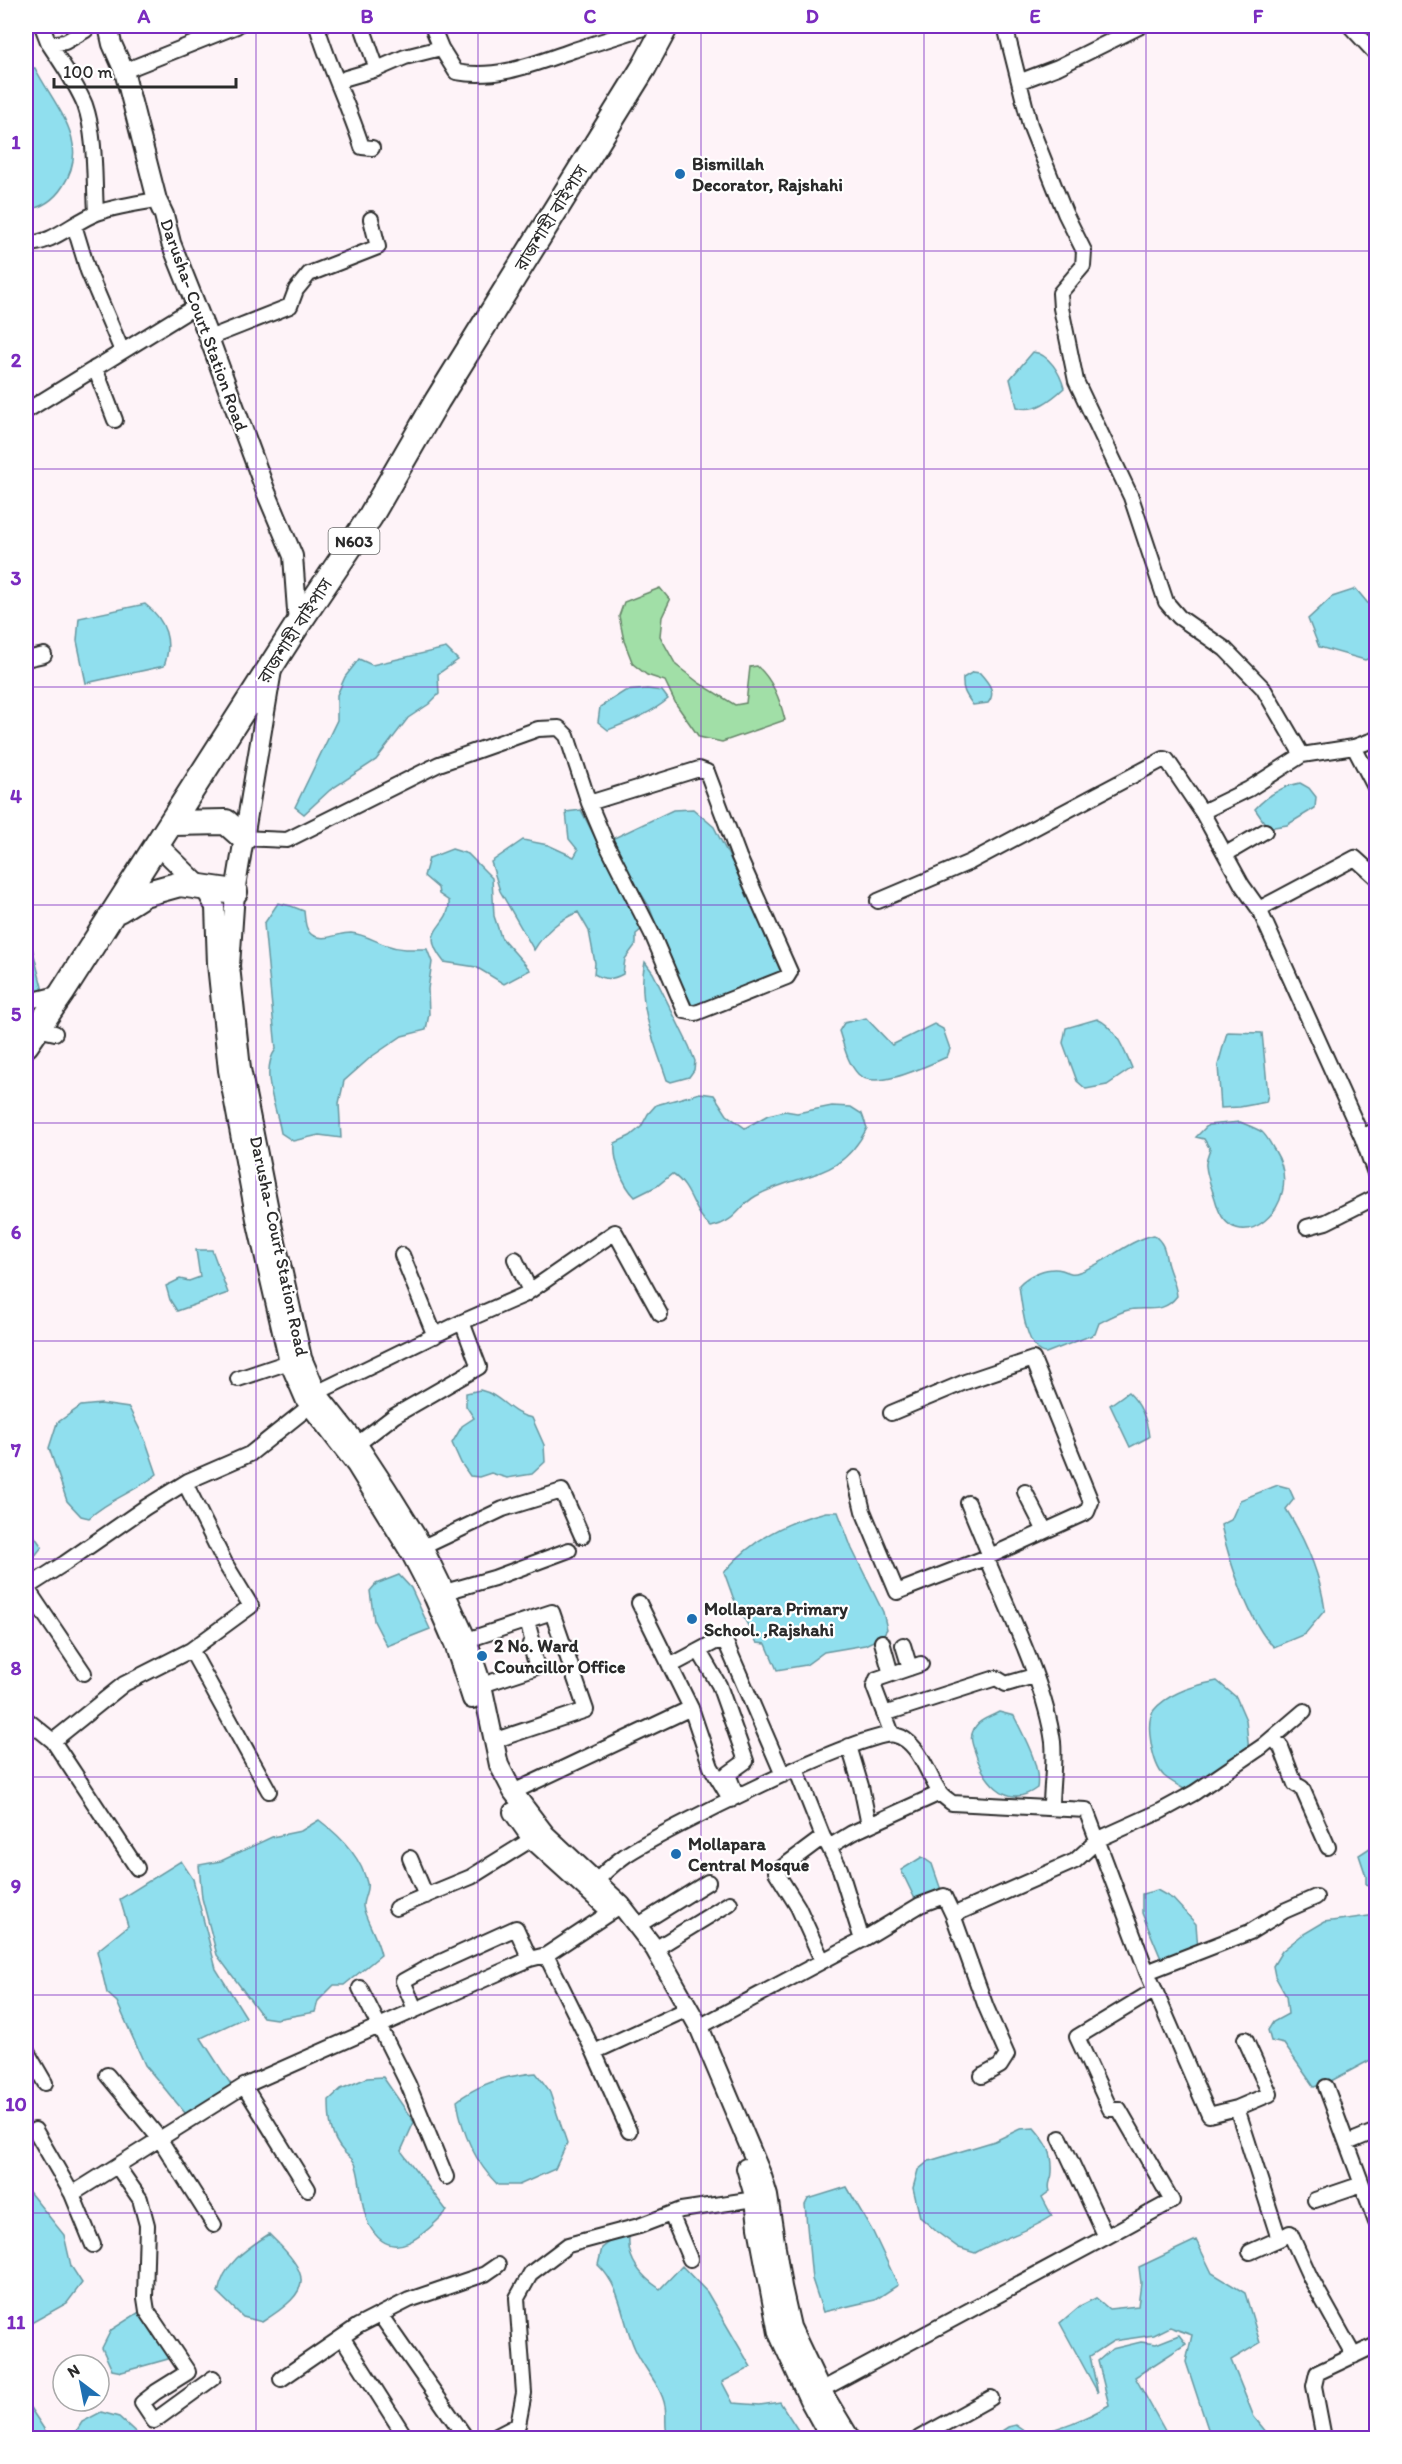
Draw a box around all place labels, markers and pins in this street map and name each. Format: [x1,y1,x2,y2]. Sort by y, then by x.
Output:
place label: Bismillah Decorator, Rajshahi [692,153,843,196]
marker: Bismillah Decorator, Rajshahi [673,167,687,181]
place label: Mollapara Primary School. ,Rajshahi [704,1598,848,1641]
marker: Mollapara Primary School. ,Rajshahi [685,1612,699,1626]
place label: 2 No. Ward Councillor Office [494,1635,626,1678]
marker: 2 No. Ward Councillor Office [475,1649,489,1663]
place label: Mollapara Central Mosque [688,1833,810,1876]
marker: Mollapara Central Mosque [669,1847,683,1861]

